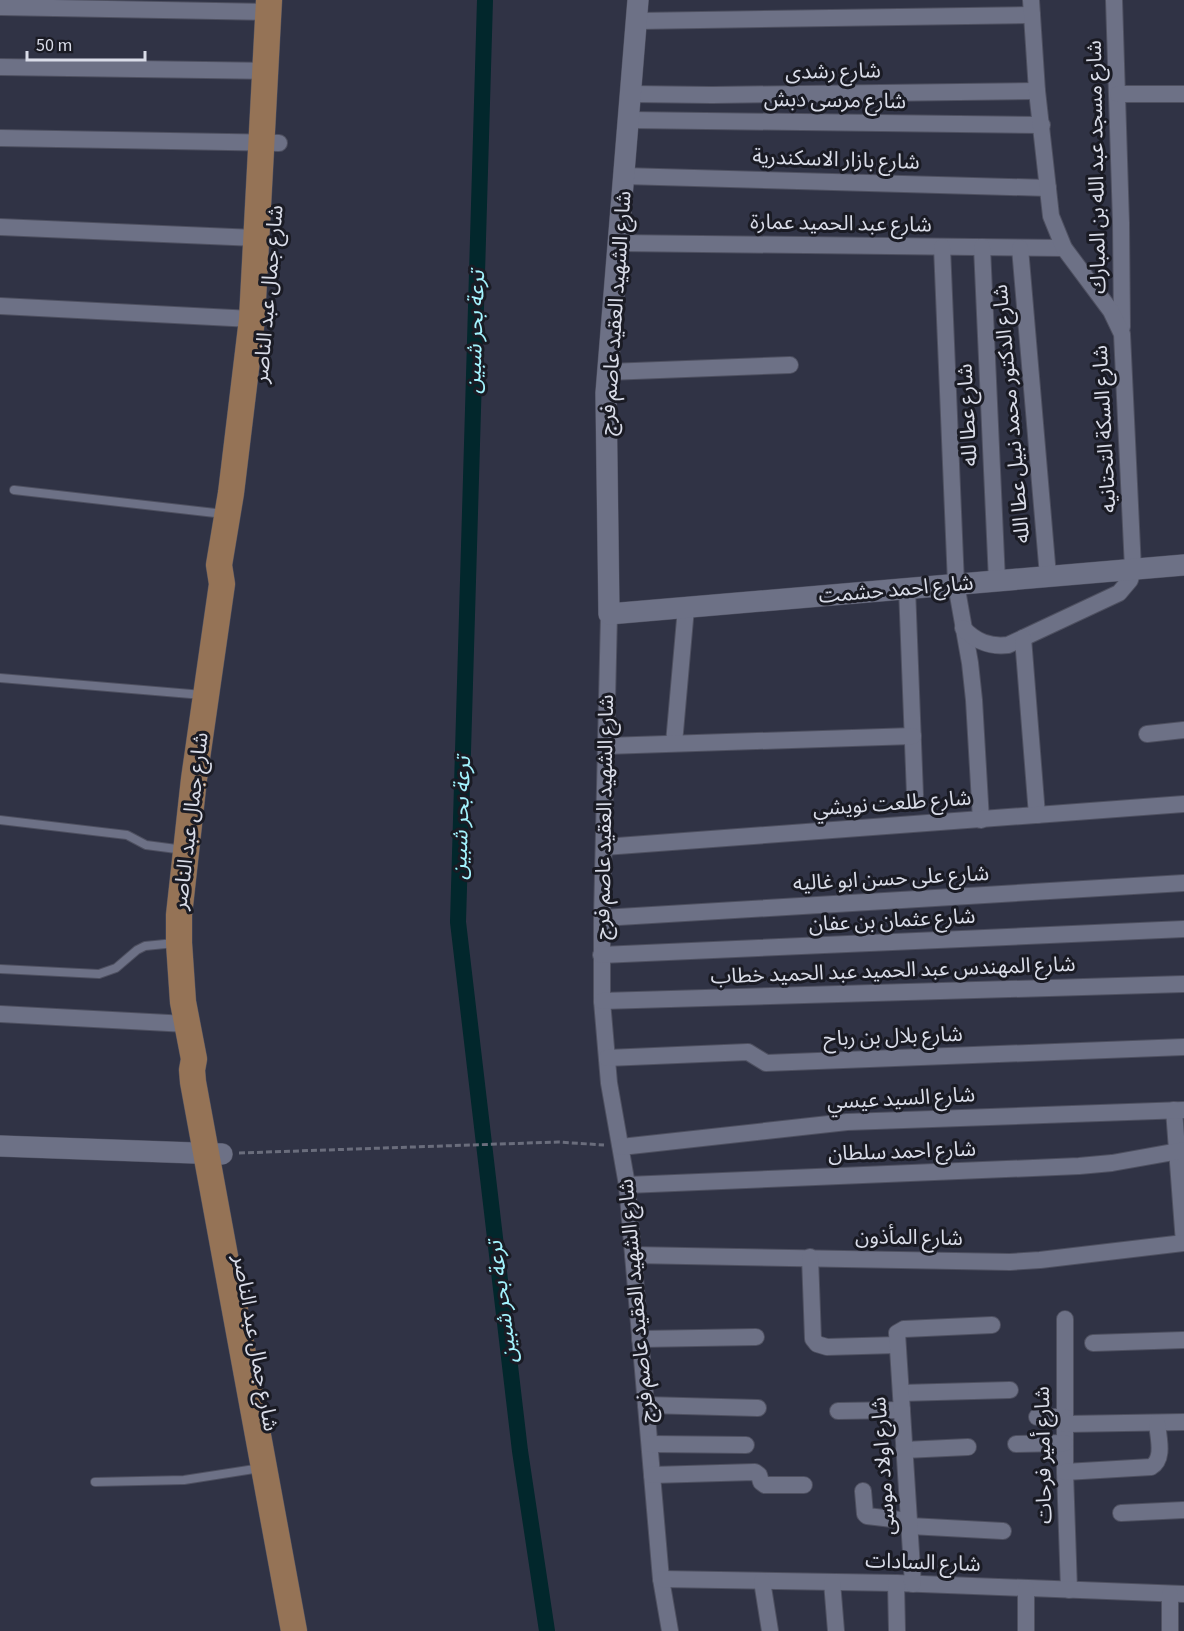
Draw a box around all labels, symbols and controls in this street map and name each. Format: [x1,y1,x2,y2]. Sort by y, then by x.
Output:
scale bar [27,24,146,62]
text: 50 m [36,33,72,58]
street label: شارع مسجد عبد الله بن المبارك [1079,40,1113,294]
street label: شارع رشدى [785,55,881,87]
street label: شارع مرسى دبش [764,84,906,116]
street label: شارع بازار الاسكندرية [752,141,920,177]
street label: شارع الشهيد العقيد عاصم فرج [591,190,639,436]
street label: شارع جمال عبد الناصر [245,204,291,385]
street label: شارع عبد الحميد عمارة [750,206,932,240]
water label: ترعة بحر شبين [457,266,493,394]
street label: شارع الدكتور محمد نبيل عطا الله [985,283,1037,545]
street label: شارع السكة التحتانيه [1085,344,1123,514]
street label: شارع عطا لله [949,363,985,467]
street label: شارع احمد حشمت [817,567,975,611]
street label: شارع الشهيد العقيد عاصم فرج [587,694,621,940]
street label: شارع جمال عبد الناصر [164,730,216,913]
water label: ترعة بحر شبين [443,752,479,880]
street label: شارع طلعت نويشي [812,782,972,824]
street label: شارع على حسن ابو غاليه [792,858,990,898]
street label: شارع عثمان بن عفان [808,901,976,939]
street label: شارع المهندس عبد الحميد عبد الحميد خطاب [710,949,1076,991]
street label: شارع بلال بن رباح [823,1019,963,1053]
street label: شارع السيد عيسي [826,1079,976,1118]
street label: شارع احمد سلطان [827,1133,977,1169]
street label: شارع الشهيد العقيد عاصم فرج [610,1178,662,1424]
street label: شارع المأذون [855,1221,963,1253]
water label: ترعة بحر شبين [478,1236,525,1365]
street label: شارع جمال عبد الناصر [226,1251,286,1434]
street label: شارع أمير فرحات [1027,1386,1059,1524]
street label: شارع اولاد موسى [863,1396,903,1536]
street label: شارع السادات [865,1545,981,1579]

